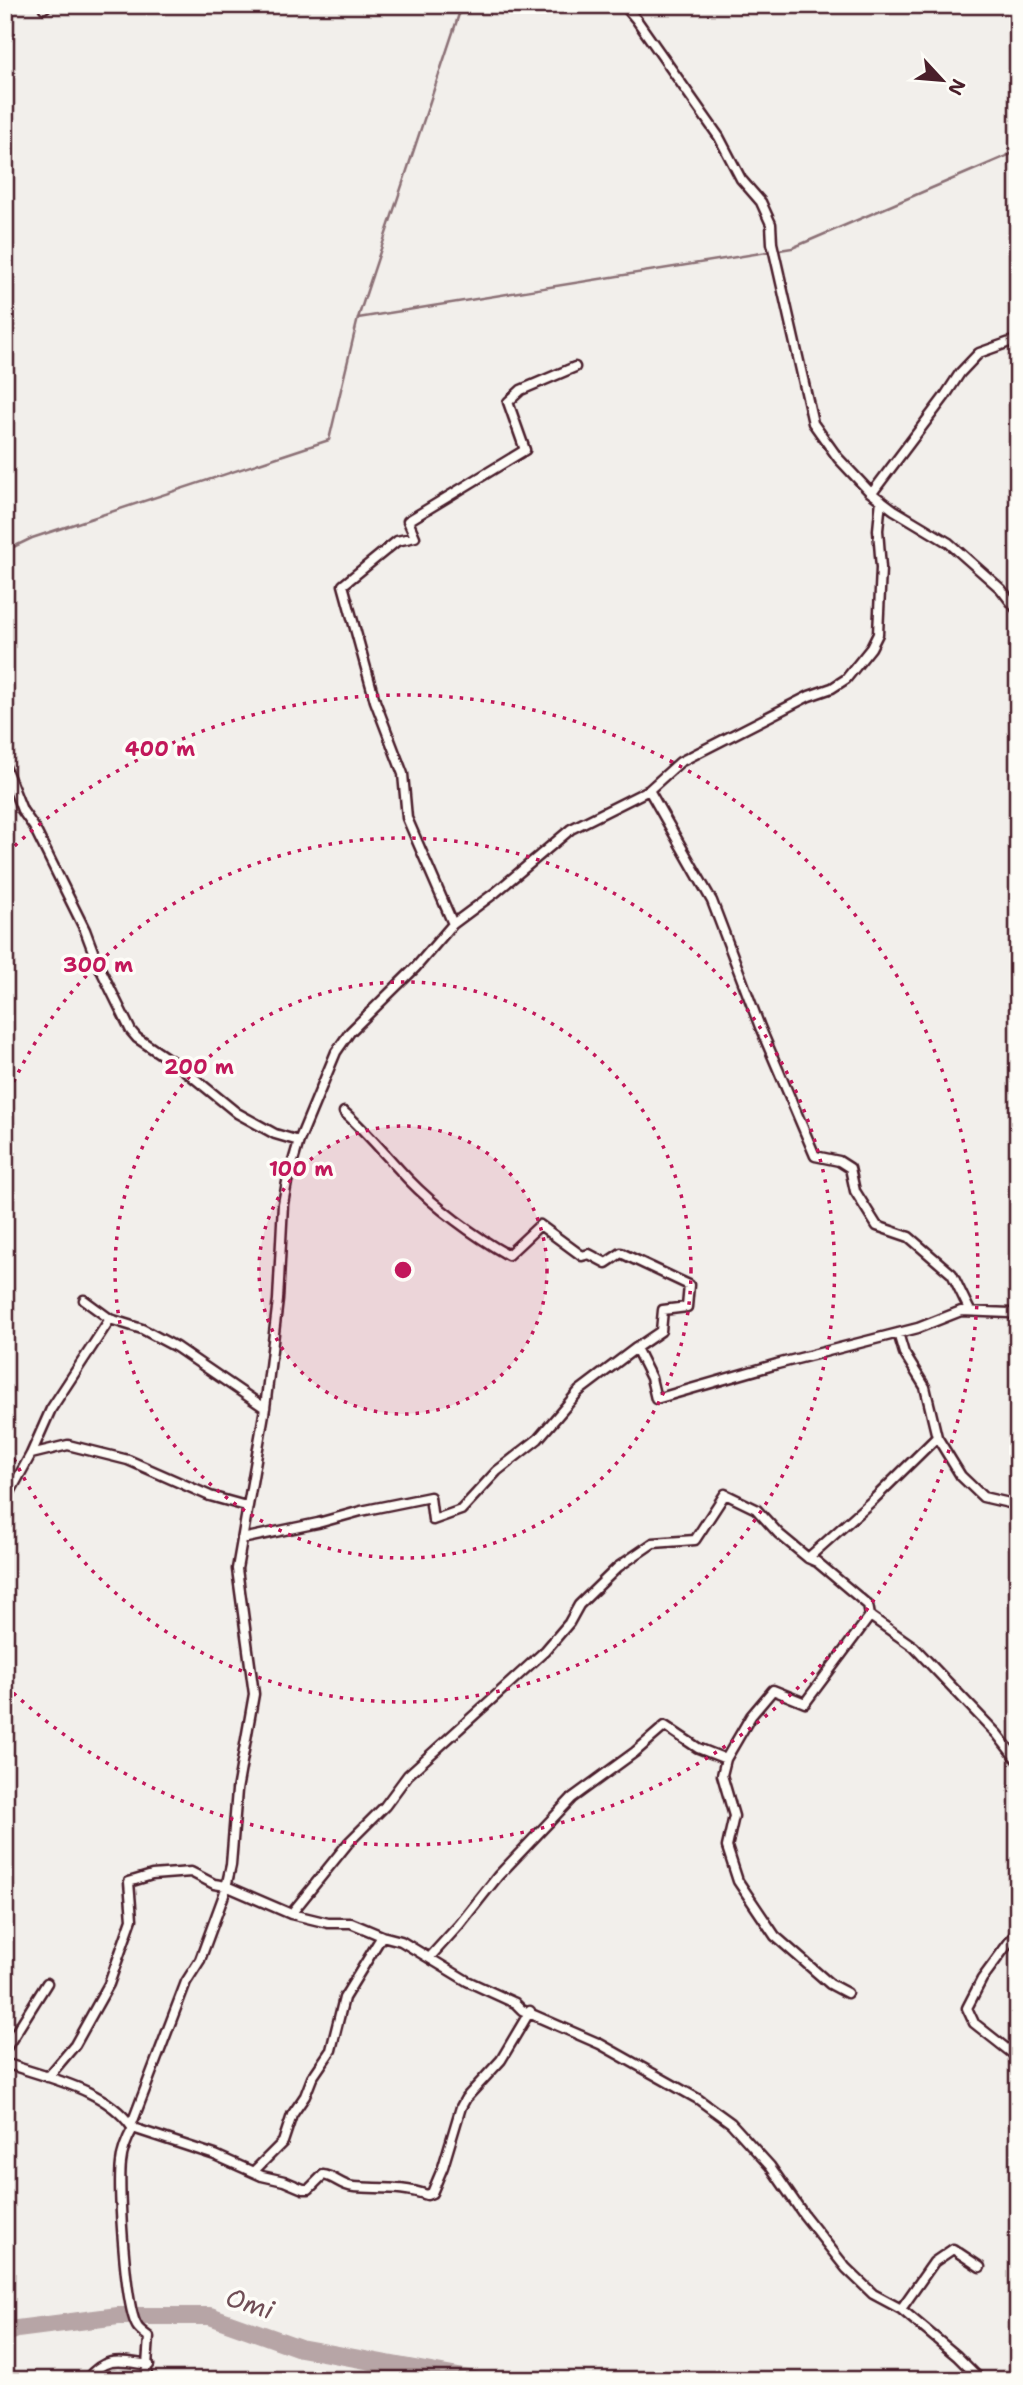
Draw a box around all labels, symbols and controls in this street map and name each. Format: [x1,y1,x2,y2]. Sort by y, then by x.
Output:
north arrow [908,46,978,116]
text: N [942,75,971,99]
text: 400 m [125,735,195,763]
text: 300 m [63,951,133,979]
text: 200 m [164,1053,234,1081]
text: 100 m [269,1155,333,1183]
centre of rings [391,1258,415,1282]
water label: Omi [221,2279,279,2327]

